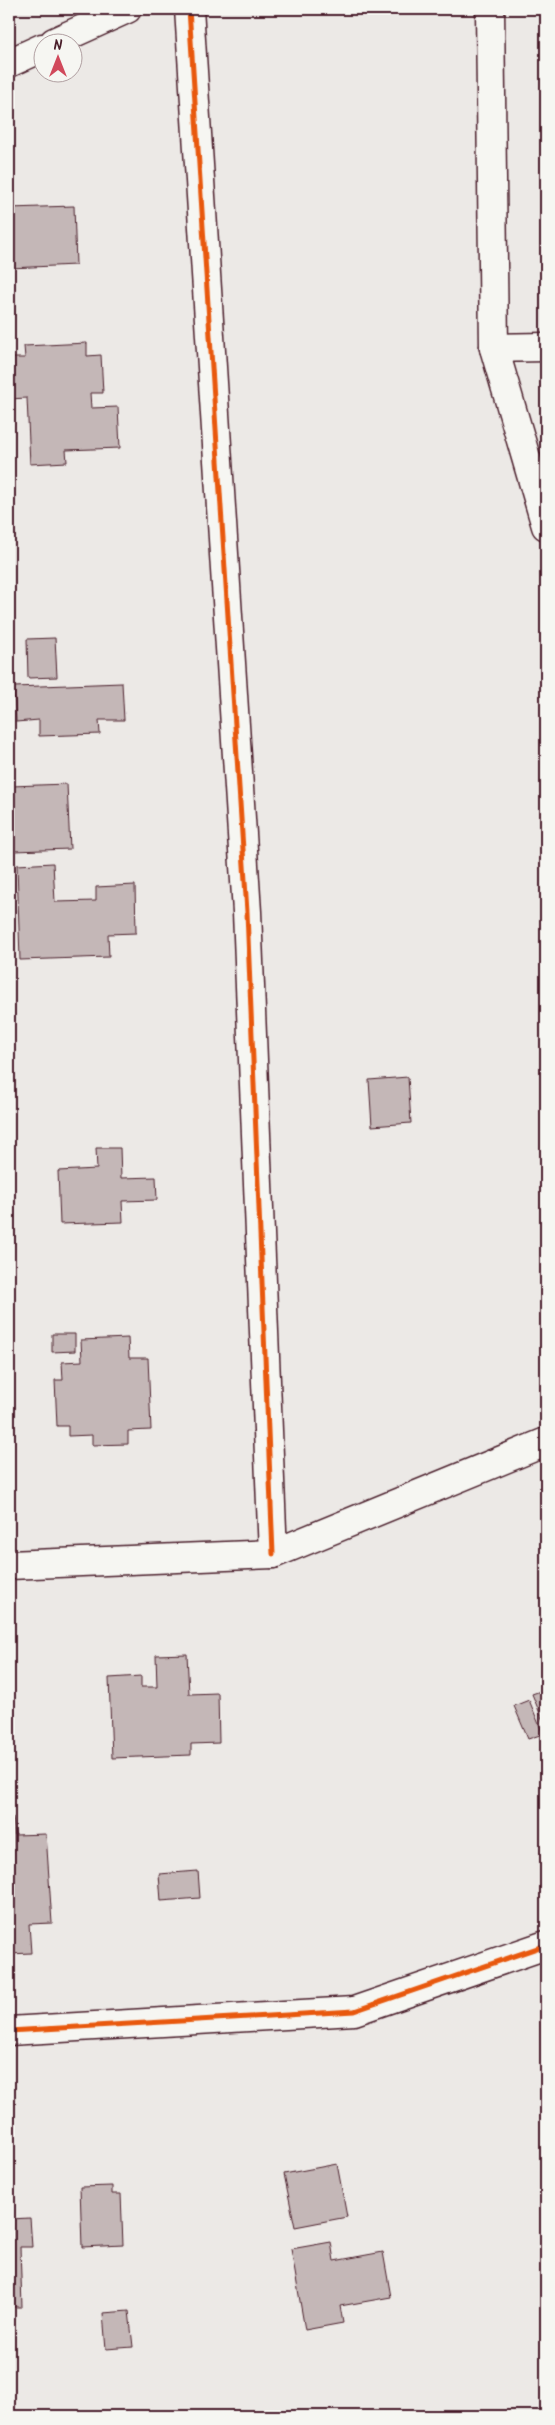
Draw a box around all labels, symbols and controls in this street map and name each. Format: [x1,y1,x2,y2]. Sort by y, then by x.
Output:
north arrow [32,32,82,82]
text: N [54,35,63,57]

